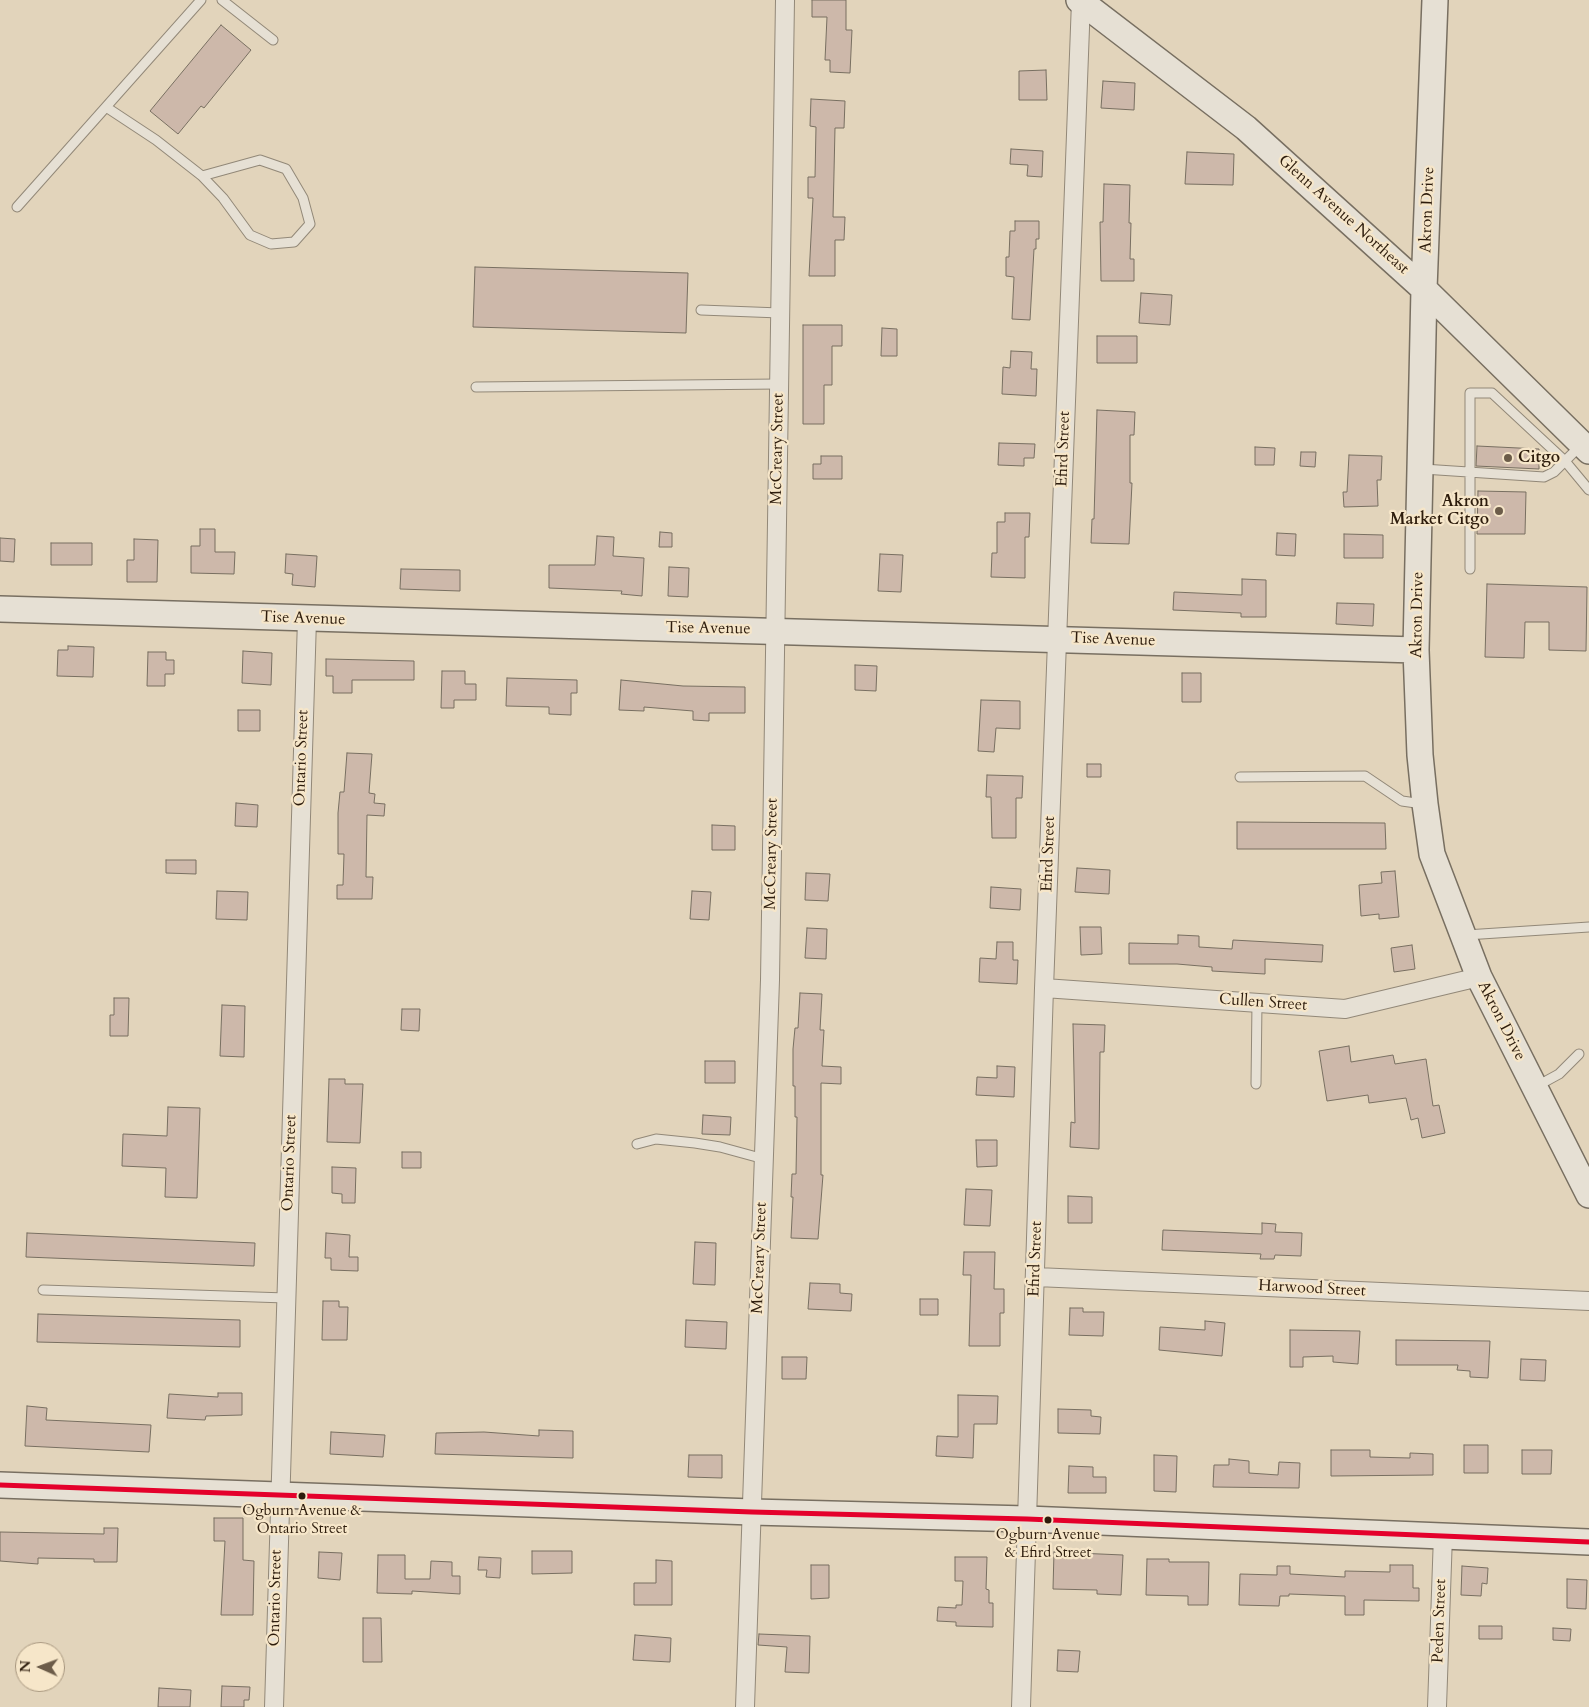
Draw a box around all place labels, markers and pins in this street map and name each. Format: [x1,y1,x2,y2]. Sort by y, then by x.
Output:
place label: Citgo [1518,448,1560,468]
marker: Citgo [1502,452,1514,464]
place label: Akron Market Citgo [1390,492,1489,530]
marker: Akron Market Citgo [1493,505,1505,517]
marker: Ogburn Avenue & Ontario Street [297,1491,307,1501]
place label: Ogburn Avenue & Ontario Street [242,1503,362,1538]
marker: Ogburn Avenue & Efird Street [1043,1515,1053,1525]
place label: Ogburn Avenue & Efird Street [996,1527,1100,1562]

